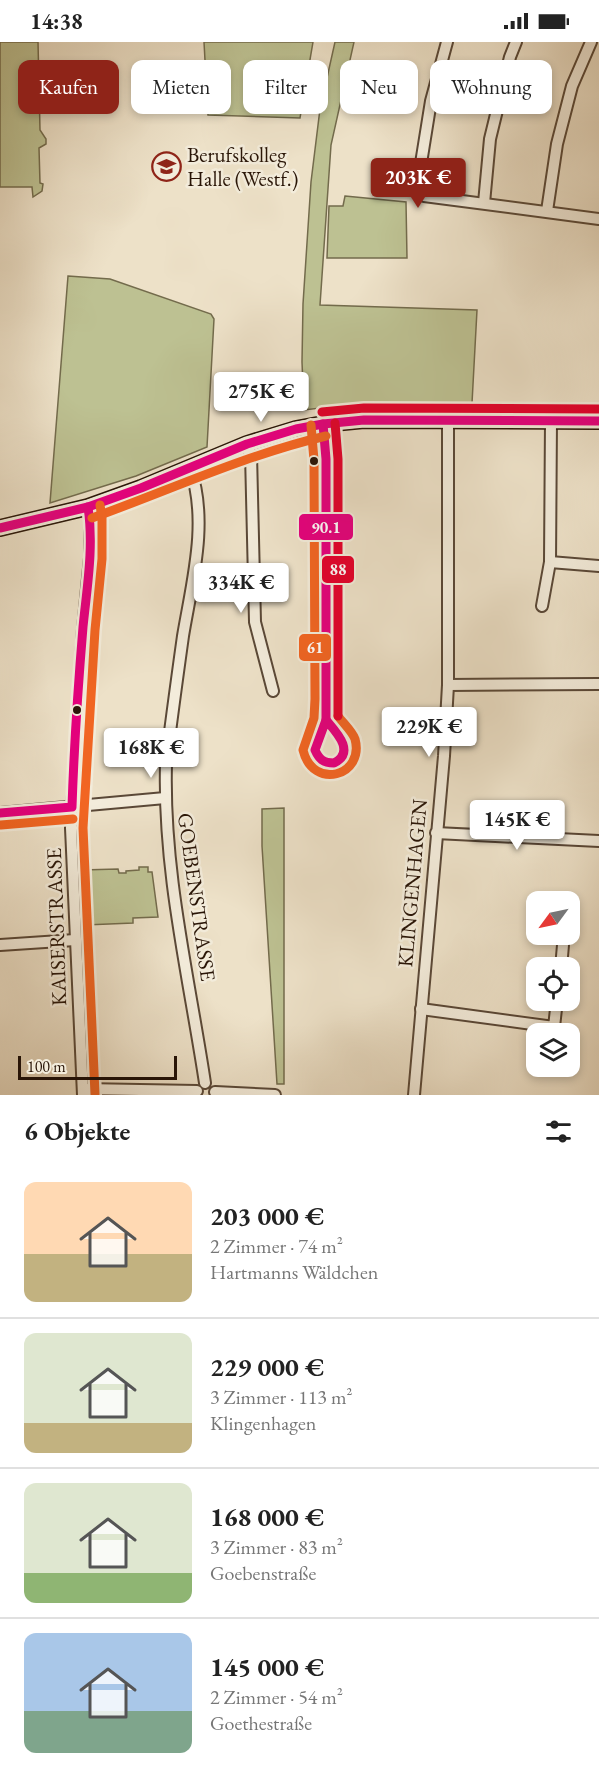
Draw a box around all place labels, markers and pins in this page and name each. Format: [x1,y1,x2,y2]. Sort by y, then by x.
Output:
place label: Berufskolleg Halle (Westf.) [187,141,298,192]
school or university icon: Berufskolleg Halle (Westf.) [150,150,182,182]
pin: 203K € [369,158,467,209]
pin: 275K € [212,372,310,423]
unlabelled marker [308,455,320,467]
pin: 334K € [192,563,290,614]
unlabelled marker [71,704,83,716]
pin: 229K € [380,707,478,758]
pin: 168K € [102,728,200,779]
pin: 145K € [468,800,566,851]

